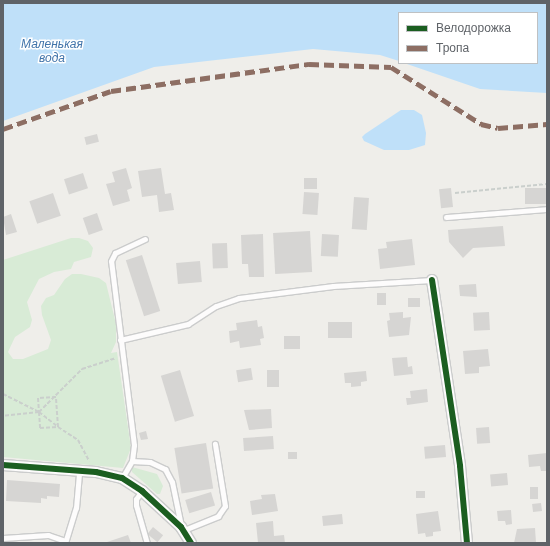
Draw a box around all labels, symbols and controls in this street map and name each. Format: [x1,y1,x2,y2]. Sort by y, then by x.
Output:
legend [398,12,538,64]
text: Велодорожка [436,21,511,35]
water label: Маленькая вода [21,38,83,66]
text: Тропа [436,41,469,55]

